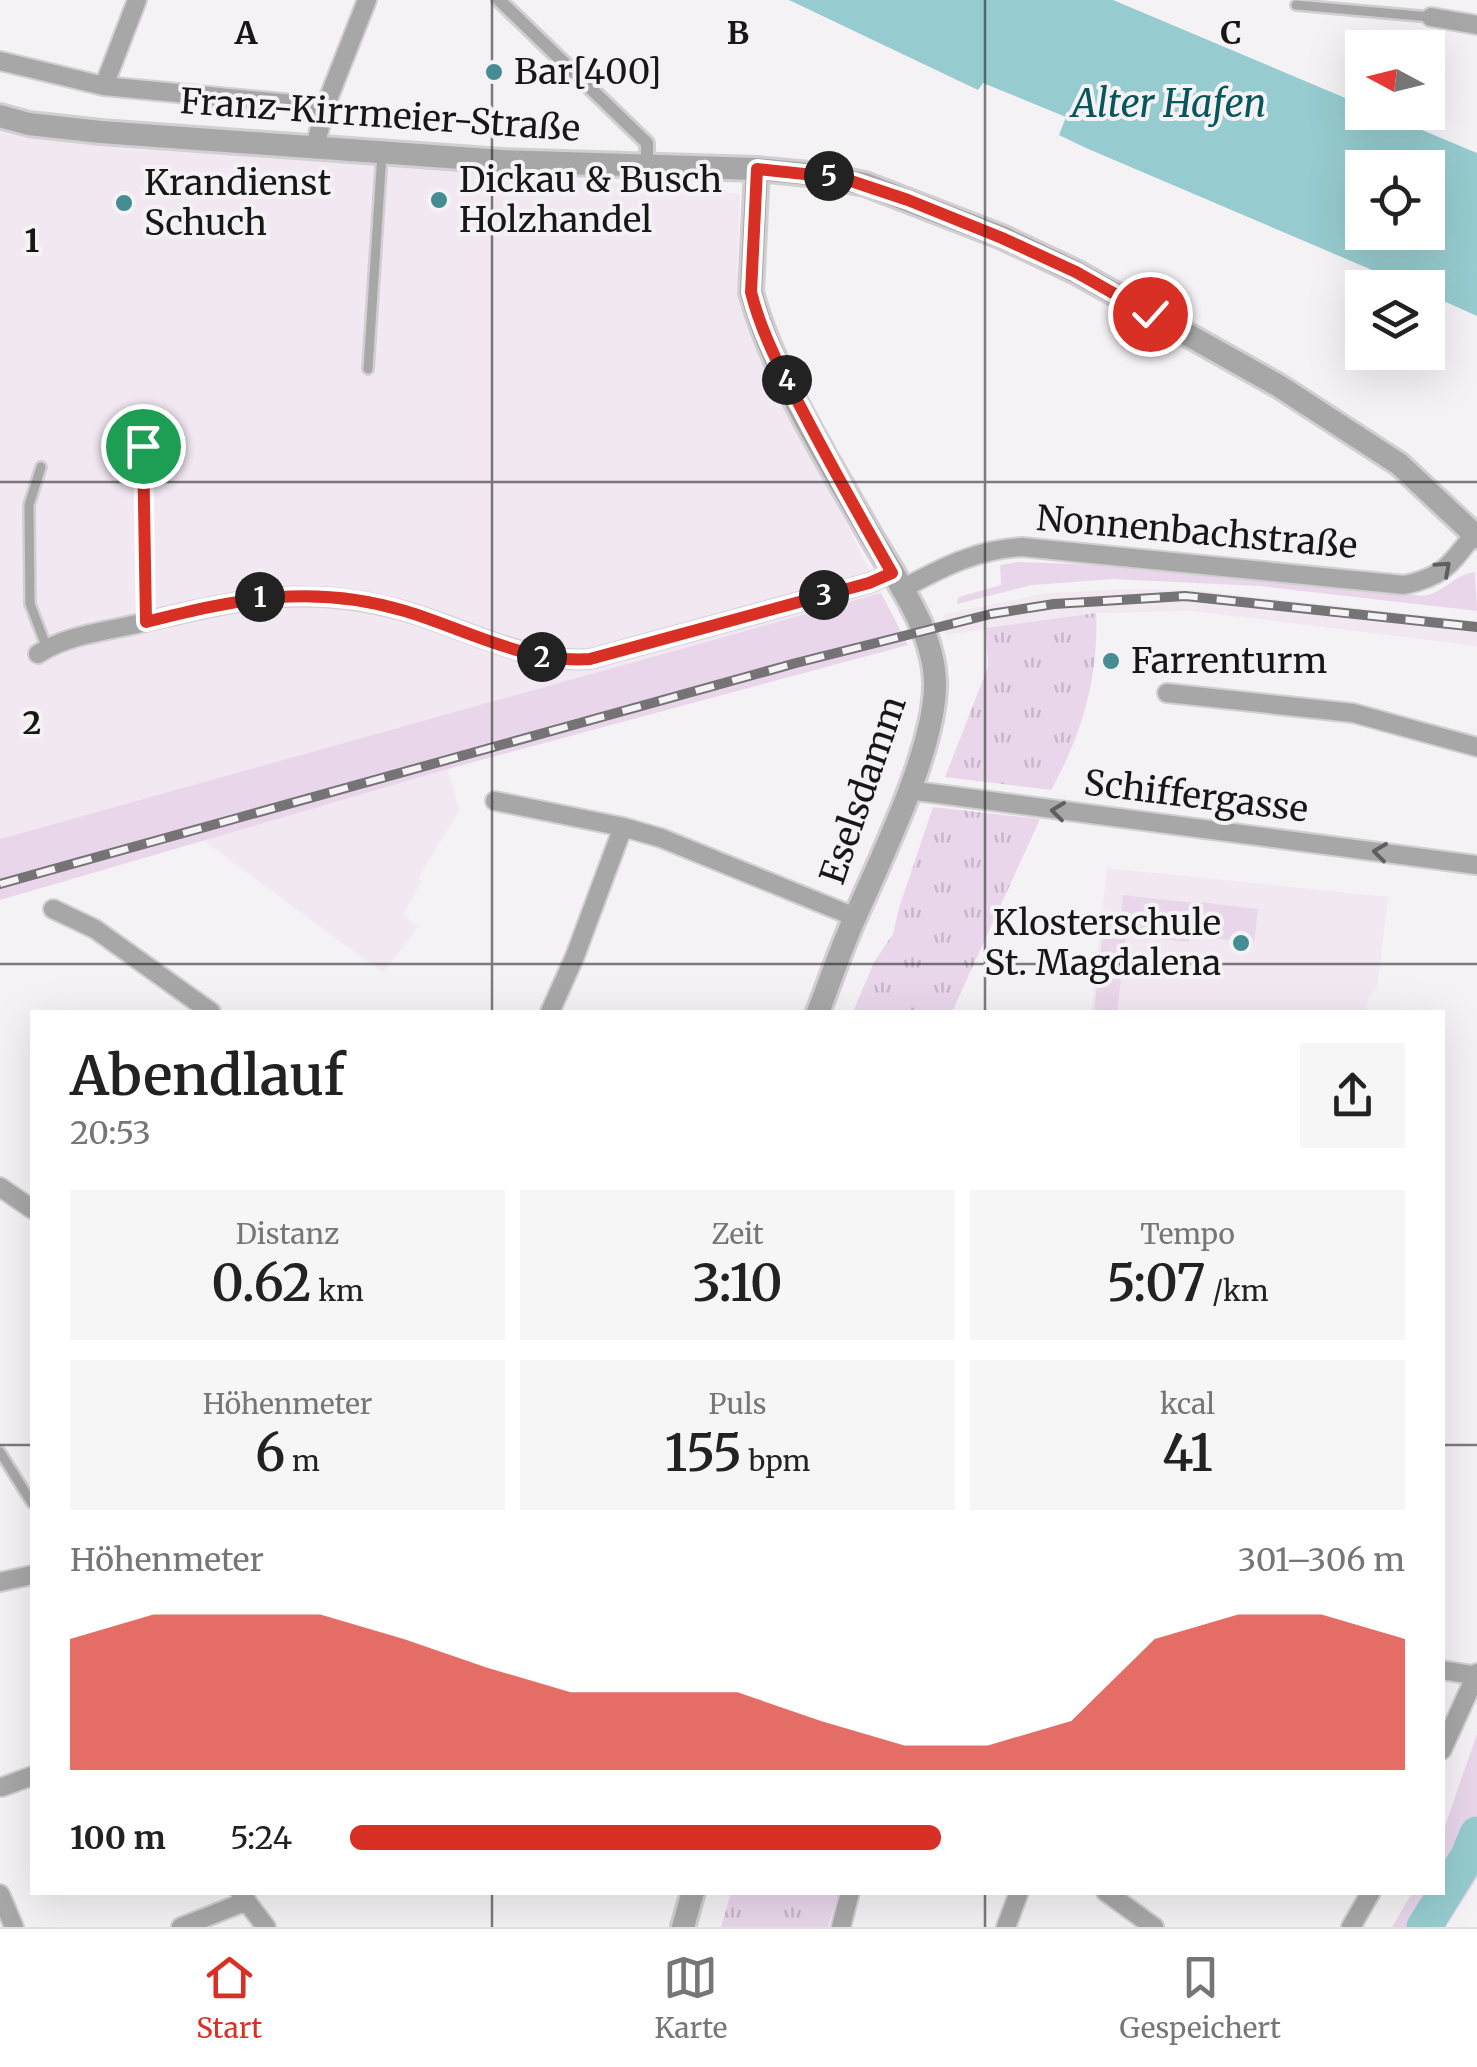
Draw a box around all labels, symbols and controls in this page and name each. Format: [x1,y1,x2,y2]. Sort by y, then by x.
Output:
text: A [234,13,259,53]
text: B [727,13,749,53]
text: C [1220,13,1242,53]
north arrow [1345,30,1445,130]
map controls [1345,30,1445,370]
place label: Bar[400] [514,50,662,94]
marker: Bar[400] [483,61,505,83]
street label: Franz-Kirrmeier-Straße [179,79,581,151]
water label: Alter Hafen [1069,80,1266,127]
button: locate [1345,150,1445,250]
pin: 5 [804,151,854,201]
place label: Dickau & Busch Holzhandel [459,158,722,242]
text: 5 [821,158,837,194]
place label: Krandienst Schuch [144,161,331,245]
marker: Dickau & Busch Holzhandel [428,189,450,211]
marker: Krandienst Schuch [113,192,135,214]
text: 1 [25,221,40,261]
button: layers [1345,270,1445,370]
pin [1108,272,1193,357]
icon: check [1123,287,1178,342]
pin: 4 [762,355,812,405]
text: 4 [778,362,796,398]
pin [101,404,186,489]
icon: arrive [116,419,171,474]
street label: Nonnenbachstraße [1035,496,1359,568]
one-way arrow [1432,561,1451,579]
pin: 3 [799,570,849,620]
pin: 1 [235,572,285,622]
text: 3 [816,577,832,613]
text: 1 [254,579,266,615]
pin: 2 [517,632,567,682]
text: 2 [534,639,550,675]
place label: Farrenturm [1131,639,1327,683]
marker: Farrenturm [1100,650,1122,672]
street label: Eselsdamm [810,690,916,890]
text: 2 [23,703,41,743]
street label: Schiffergasse [1082,760,1310,832]
one-way arrow [1050,801,1066,822]
one-way arrow [1372,842,1388,863]
place label: Klosterschule St. Magdalena [984,901,1221,985]
marker: Klosterschule St. Magdalena [1230,932,1252,954]
text: Abendlauf [70,1041,345,1110]
button: share [1300,1043,1405,1148]
text: 20:53 [70,1113,151,1153]
text: Distanz [236,1216,339,1252]
text: Zeit [711,1216,764,1252]
text: Tempo [1140,1216,1235,1252]
text: 0.62 [211,1252,312,1315]
text: 3:10 [692,1252,783,1315]
text: 5:07 [1106,1252,1206,1315]
text: km [312,1273,364,1309]
text: /km [1206,1273,1269,1309]
text: Höhenmeter [203,1386,372,1422]
text: Puls [708,1386,767,1422]
text: kcal [1160,1386,1215,1422]
text: 6 [255,1422,285,1485]
text: 155 [665,1422,742,1485]
text: 41 [1162,1422,1213,1485]
text: m [285,1443,320,1479]
text: bpm [742,1443,810,1479]
text: Höhenmeter [70,1540,264,1580]
text: 301–306 m [1238,1540,1405,1580]
text: 100 m [70,1818,166,1858]
text: 5:24 [230,1818,292,1858]
tab: Start [196,1950,262,2046]
tab: Karte [655,1950,727,2046]
tab: Gespeichert [1120,1950,1281,2046]

